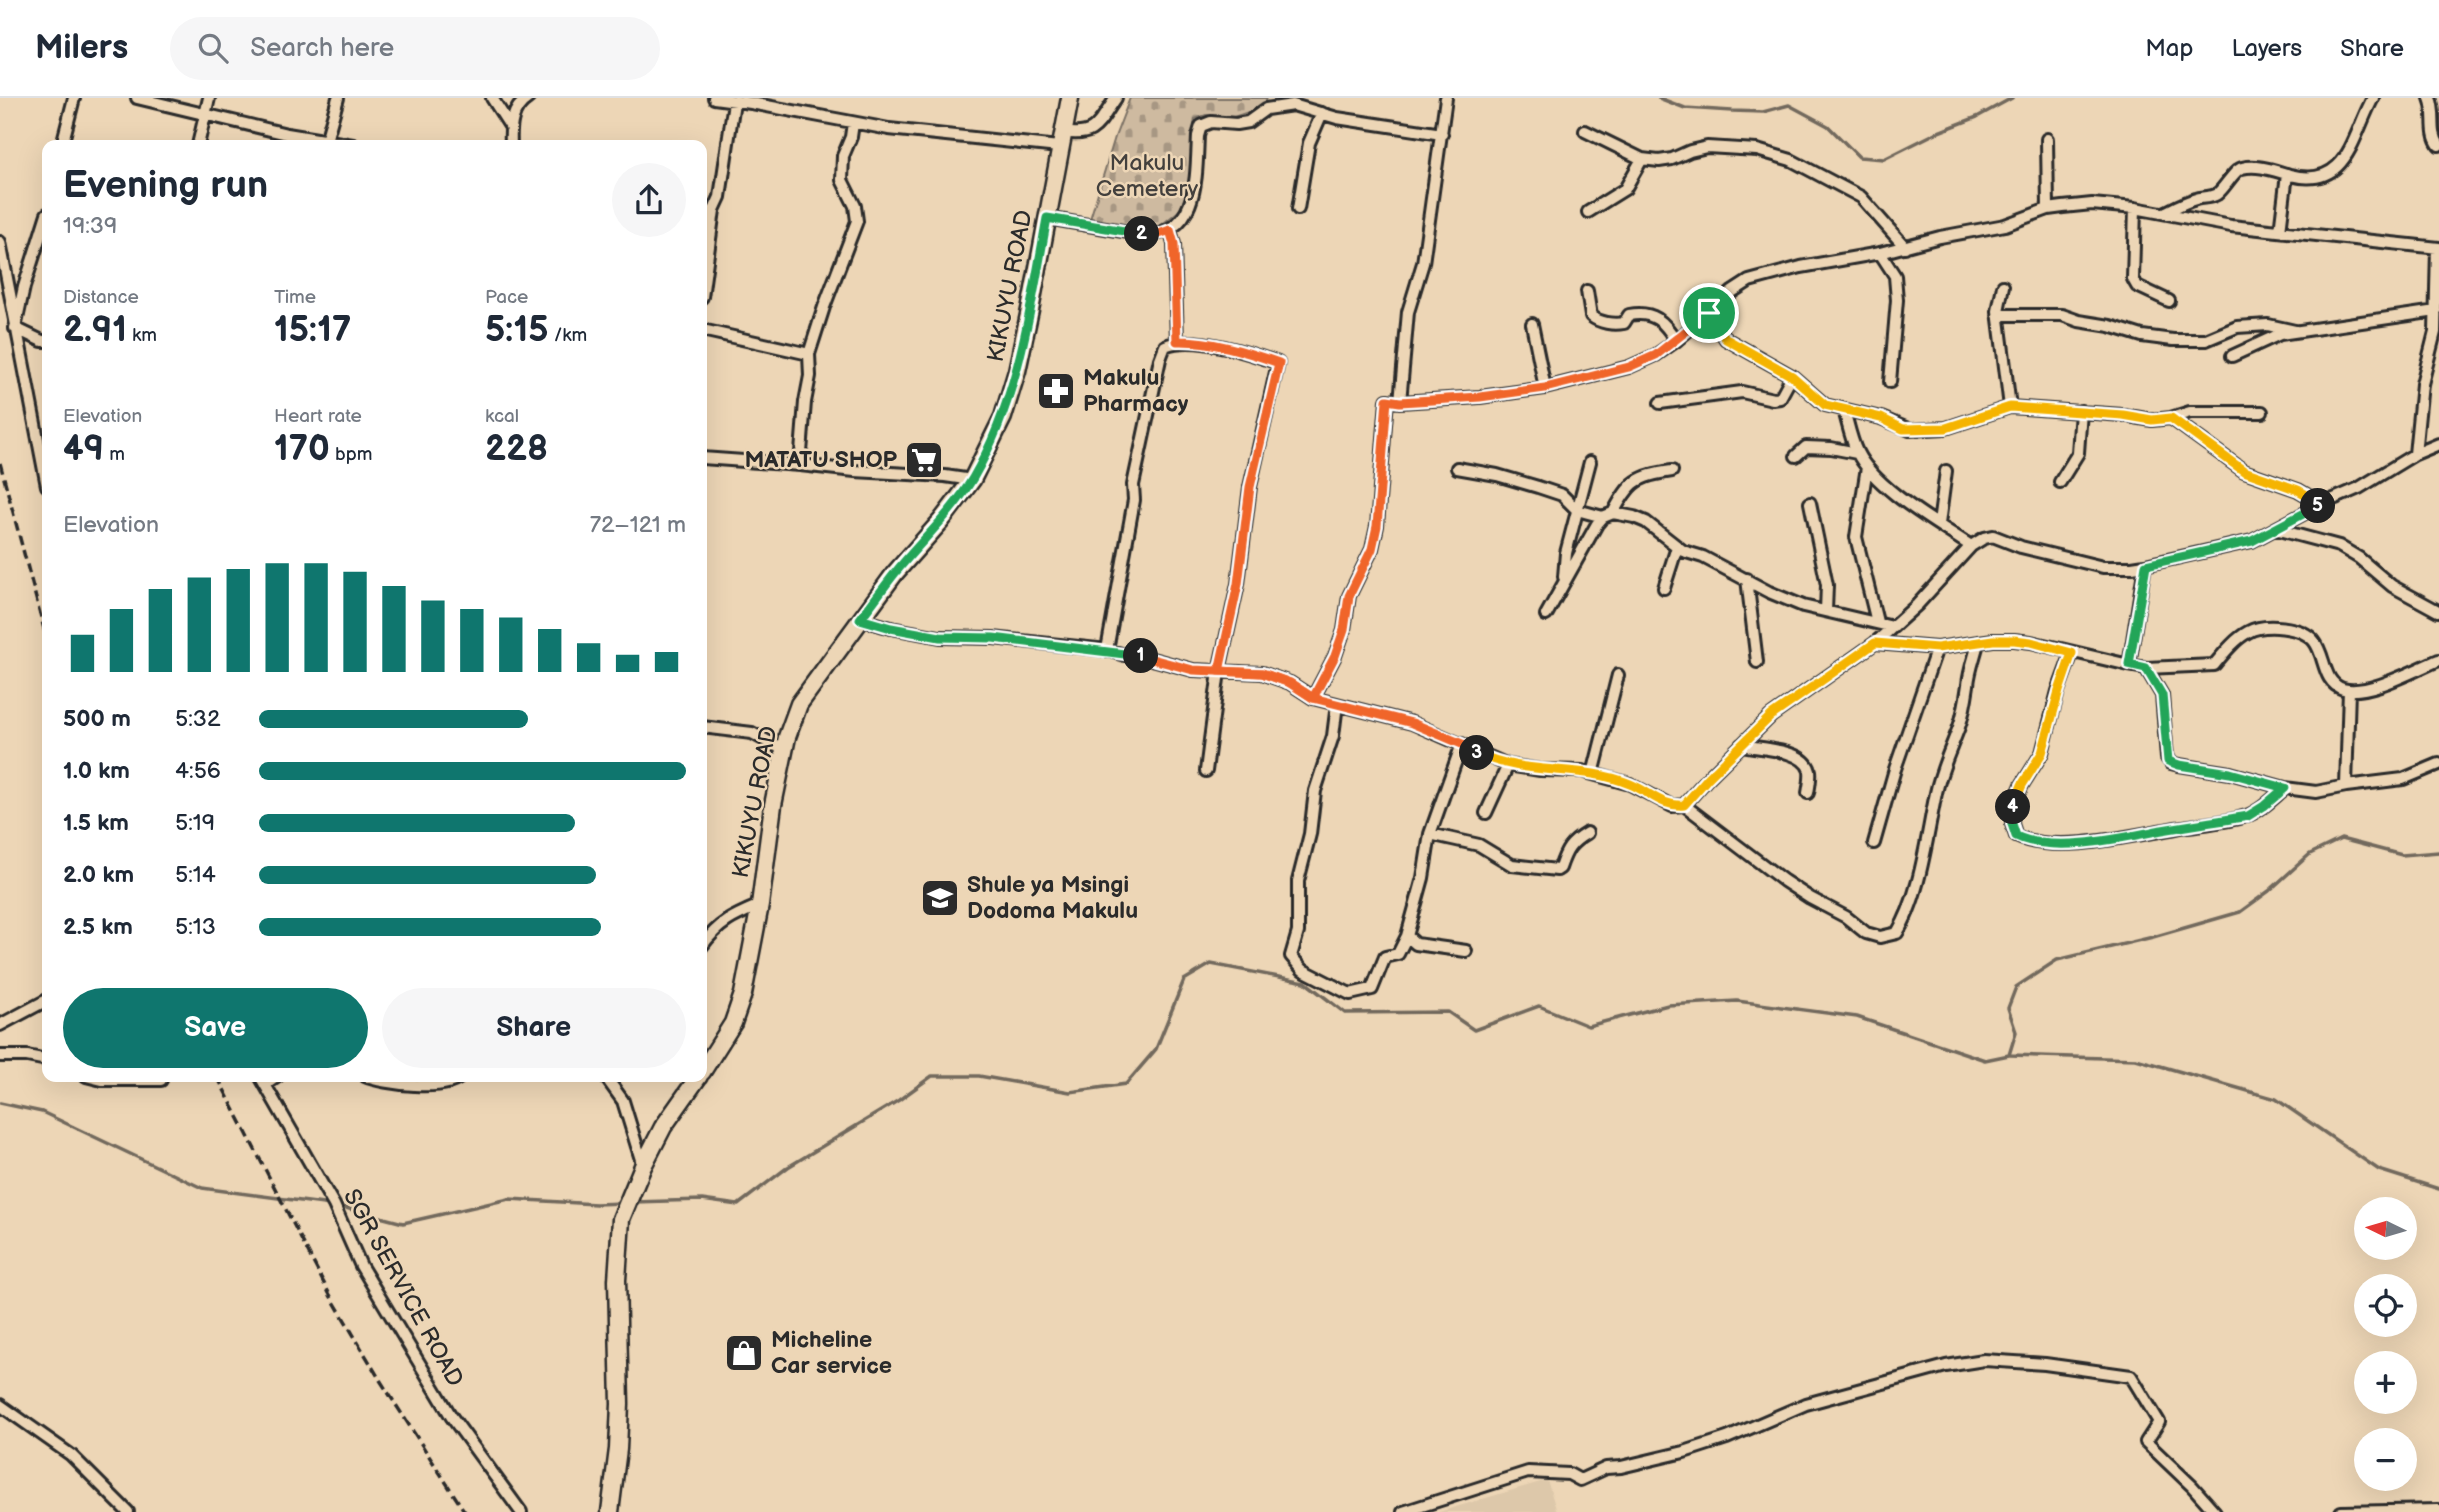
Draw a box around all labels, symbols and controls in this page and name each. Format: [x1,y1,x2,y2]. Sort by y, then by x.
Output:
search box [170,17,660,80]
text: Milers [35,28,128,68]
icon: search [194,29,232,67]
text: Search here [250,33,394,64]
text: Map [2145,34,2193,63]
text: Layers [2231,34,2302,63]
text: Share [2340,34,2404,63]
park label: Makulu Cemetery [1096,149,1199,203]
text: Evening run [63,163,268,208]
button: share [612,163,686,237]
street label: KIKUYU ROAD [982,208,1038,364]
text: 19:39 [63,212,117,240]
pin: 2 [1124,216,1160,252]
text: 2 [1136,222,1147,245]
pin [1679,283,1739,343]
text: Distance [63,286,139,309]
text: Time [274,286,316,309]
text: Pace [485,286,528,309]
icon: arrive [1690,294,1728,332]
text: 2.91 [63,309,127,352]
text: 15:17 [274,309,351,352]
text: 5:15 [485,309,549,352]
text: km [127,324,157,347]
text: /km [549,324,587,347]
place label: Makulu Pharmacy [1083,364,1189,418]
pharmacy icon: Makulu Pharmacy [1035,370,1077,412]
text: Elevation [63,405,142,428]
text: Heart rate [274,405,362,428]
text: kcal [485,405,519,428]
text: 49 [63,428,104,471]
text: 170 [274,428,330,471]
text: 228 [485,428,548,471]
supermarket icon: MATATU SHOP [903,439,945,481]
text: m [104,443,125,466]
text: bpm [330,443,372,466]
place label: MATATU SHOP [744,446,898,474]
pin: 5 [2300,488,2336,524]
text: 5 [2312,494,2323,517]
text: Elevation [63,511,159,539]
text: 72–121 m [590,511,686,539]
pin: 1 [1124,638,1158,674]
text: 1 [1137,644,1145,667]
text: 500 m [63,705,131,733]
text: 5:32 [175,705,221,733]
street label: KIKUYU ROAD [727,724,783,880]
pin: 3 [1460,736,1494,770]
text: 3 [1471,741,1482,764]
text: 1.0 km [63,757,130,785]
text: 4:56 [175,757,221,785]
pin: 4 [1996,790,2030,824]
text: 4 [2007,795,2018,818]
text: 1.5 km [63,809,129,837]
text: 5:19 [175,809,215,837]
text: 2.0 km [63,861,134,889]
text: 5:14 [175,861,216,889]
place label: Shule ya Msingi Dodoma Makulu [967,871,1138,925]
school or university icon: Shule ya Msingi Dodoma Makulu [919,877,961,919]
text: 2.5 km [63,913,133,941]
text: 5:13 [175,913,216,941]
button: Save [63,988,368,1068]
button: Share [382,988,686,1068]
street label: SGR SERVICE ROAD [337,1184,469,1392]
north arrow [2354,1197,2417,1260]
map controls [2354,1197,2417,1491]
button: locate [2354,1274,2417,1337]
place label: Micheline Car service [771,1326,892,1380]
shop icon: Micheline Car service [723,1332,765,1374]
button: + [2354,1351,2417,1414]
button: − [2354,1428,2417,1491]

